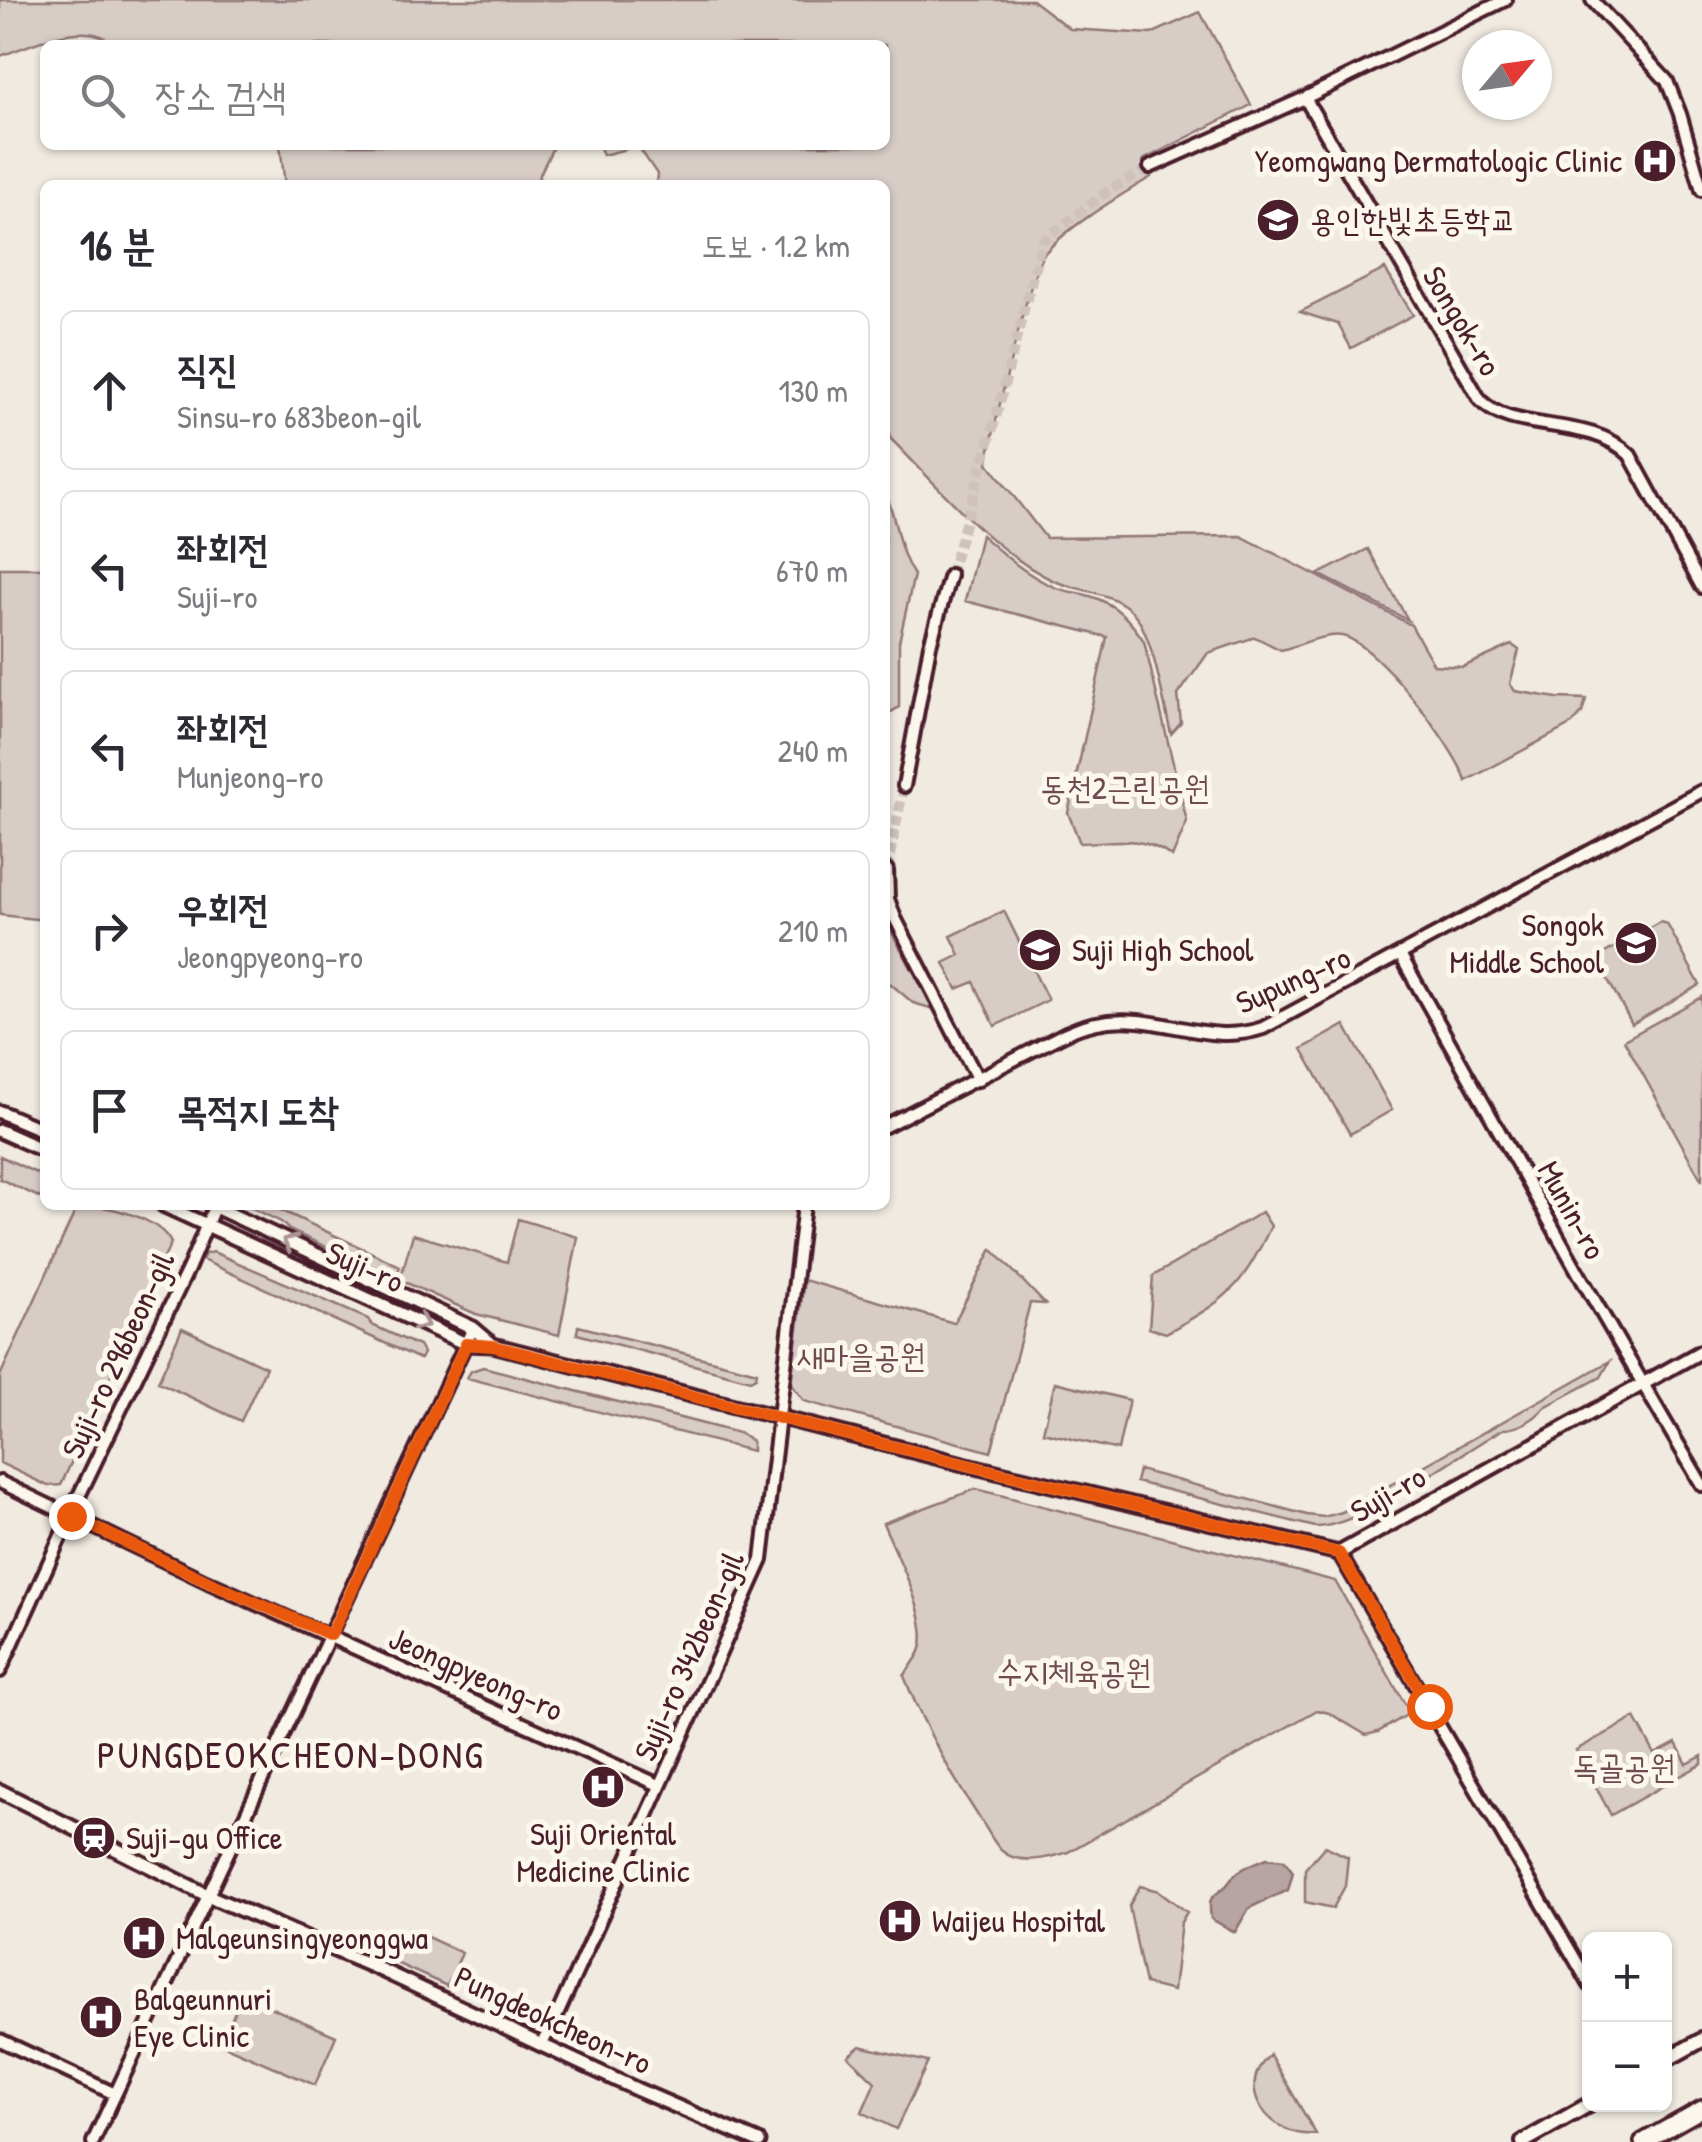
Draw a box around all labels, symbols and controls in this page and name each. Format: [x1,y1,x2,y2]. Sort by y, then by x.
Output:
north arrow [1462,30,1552,120]
search box [40,40,890,150]
icon: search [75,68,130,123]
text: 장소 검색 [155,69,286,121]
hospital icon: Yeomgwang Dermatologic Clinic [1632,138,1678,184]
place label: Yeomgwang Dermatologic Clinic [1254,139,1623,182]
school or university icon: 용인한빛초등학교 [1255,197,1301,243]
place label: 용인한빛초등학교 [1310,198,1516,241]
text: 16 분 [80,216,155,273]
text: 도보 · 1.2 km [702,224,850,267]
street label: Songok-ro [1413,258,1512,384]
text: 직진 [177,342,238,394]
icon: ahead [82,363,137,418]
text: 130 m [779,369,848,412]
text: Sinsu-ro 683beon-gil [177,395,421,438]
text: 좌회전 [177,522,269,574]
icon: left [82,543,137,598]
text: 670 m [776,549,848,592]
text: Suji-ro [177,575,257,618]
text: 좌회전 [177,702,269,754]
icon: left [82,723,137,778]
text: 240 m [778,729,848,772]
text: Munjeong-ro [177,755,323,798]
park label: 동천2근린공원 [1040,766,1210,809]
text: 우회전 [177,882,269,934]
icon: right [82,903,137,958]
place label: Songok Middle School [1449,903,1604,983]
text: 210 m [778,909,848,952]
school or university icon: Songok Middle School [1613,920,1659,966]
school or university icon: Suji High School [1017,927,1063,973]
place label: Suji High School [1072,928,1254,971]
text: Jeongpyeong-ro [177,935,363,978]
street label: Supung-ro [1229,935,1357,1024]
icon: arrive [82,1083,137,1138]
text: 목적지 도착 [177,1084,339,1136]
street label: Munin-ro [1528,1153,1617,1267]
street label: Suji-ro [320,1231,411,1303]
one-way arrow [281,1235,299,1255]
street label: Suji-ro 296beon-gil [51,1244,184,1465]
one-way arrow [412,1310,430,1330]
park label: 새마을공원 [797,1334,925,1377]
street label: Suji-ro [1342,1455,1433,1532]
route end [49,1494,95,1540]
street label: Suji-ro 342beon-gil [623,1544,754,1767]
street label: Jeongpyeong-ro [383,1616,570,1731]
park label: 수지체육공원 [997,1650,1151,1693]
route start [1407,1684,1453,1730]
district label: PUNGDEOKCHEON-DONG [97,1728,485,1780]
park label: 독골공원 [1573,1745,1676,1788]
hospital icon: Suji Oriental Medicine Clinic [580,1764,626,1810]
place label: Suji Oriental Medicine Clinic [517,1812,690,1892]
station icon: Suji-gu Office [71,1815,117,1861]
place label: Suji-gu Office [126,1816,283,1859]
hospital icon: Waijeu Hospital [877,1898,923,1944]
place label: Waijeu Hospital [932,1899,1105,1942]
hospital icon: Malgeunsingyeonggwa [121,1915,167,1961]
place label: Malgeunsingyeonggwa [176,1916,428,1959]
map controls [1582,1932,1672,2112]
button: + [1582,1932,1672,2022]
street label: Pungdeokcheon-ro [448,1955,659,2084]
place label: Balgeunnuri Eye Clinic [134,1977,272,2057]
hospital icon: Balgeunnuri Eye Clinic [78,1994,124,2040]
button: − [1582,2022,1672,2112]

